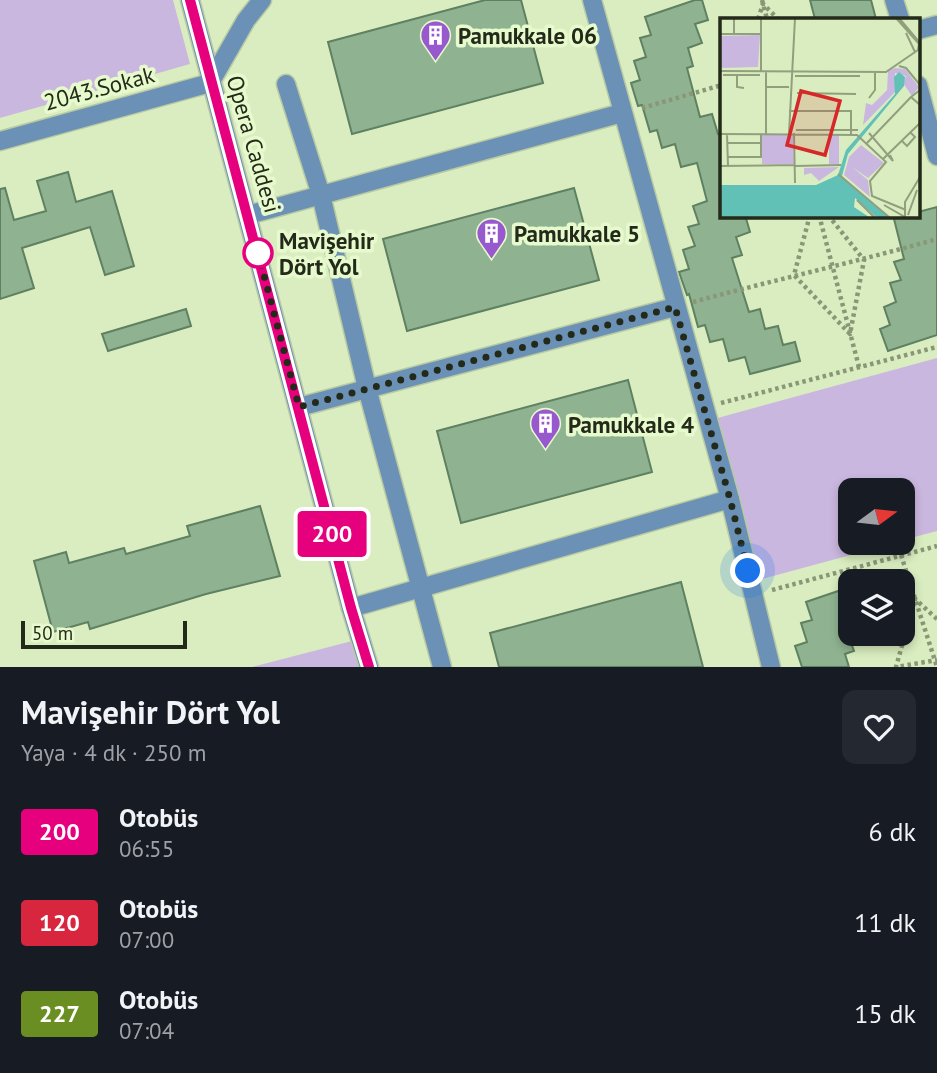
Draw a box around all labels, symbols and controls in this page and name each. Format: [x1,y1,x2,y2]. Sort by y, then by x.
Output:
building icon: Pamukkale 06 [418,18,452,62]
inset map [720,18,920,217]
place label: Pamukkale 06 [458,21,597,50]
street label: 2043.Sokak [41,59,157,117]
street label: Opera Caddesi [221,72,287,216]
building icon: Pamukkale 5 [474,216,508,260]
place label: Pamukkale 5 [514,219,640,248]
place label: Mavişehir Dört Yol [279,226,375,281]
marker: Mavişehir Dört Yol [243,238,273,268]
building icon: Pamukkale 4 [528,407,562,451]
place label: Pamukkale 4 [568,410,694,439]
north arrow [838,478,915,555]
map controls [838,478,915,646]
line badge: 200 [292,511,372,557]
text: 200 [312,518,352,549]
your location [730,553,765,588]
button: layers [838,569,915,646]
scale bar [21,618,187,650]
text: 50 m [32,621,73,645]
text: Mavişehir Dört Yol [21,690,280,733]
button: heart [842,690,916,764]
text: Yaya · 4 dk · 250 m [21,738,206,767]
text: Otobüs [119,801,198,834]
text: 6 dk [868,815,916,848]
text: 200 [39,816,80,847]
text: 06:55 [119,834,174,863]
text: Otobüs [119,892,198,925]
text: 11 dk [854,906,916,939]
text: 120 [39,907,80,938]
text: 07:00 [119,925,174,954]
text: Otobüs [119,983,198,1016]
text: 15 dk [854,997,916,1030]
text: 227 [39,998,80,1029]
text: 07:04 [119,1016,174,1045]

